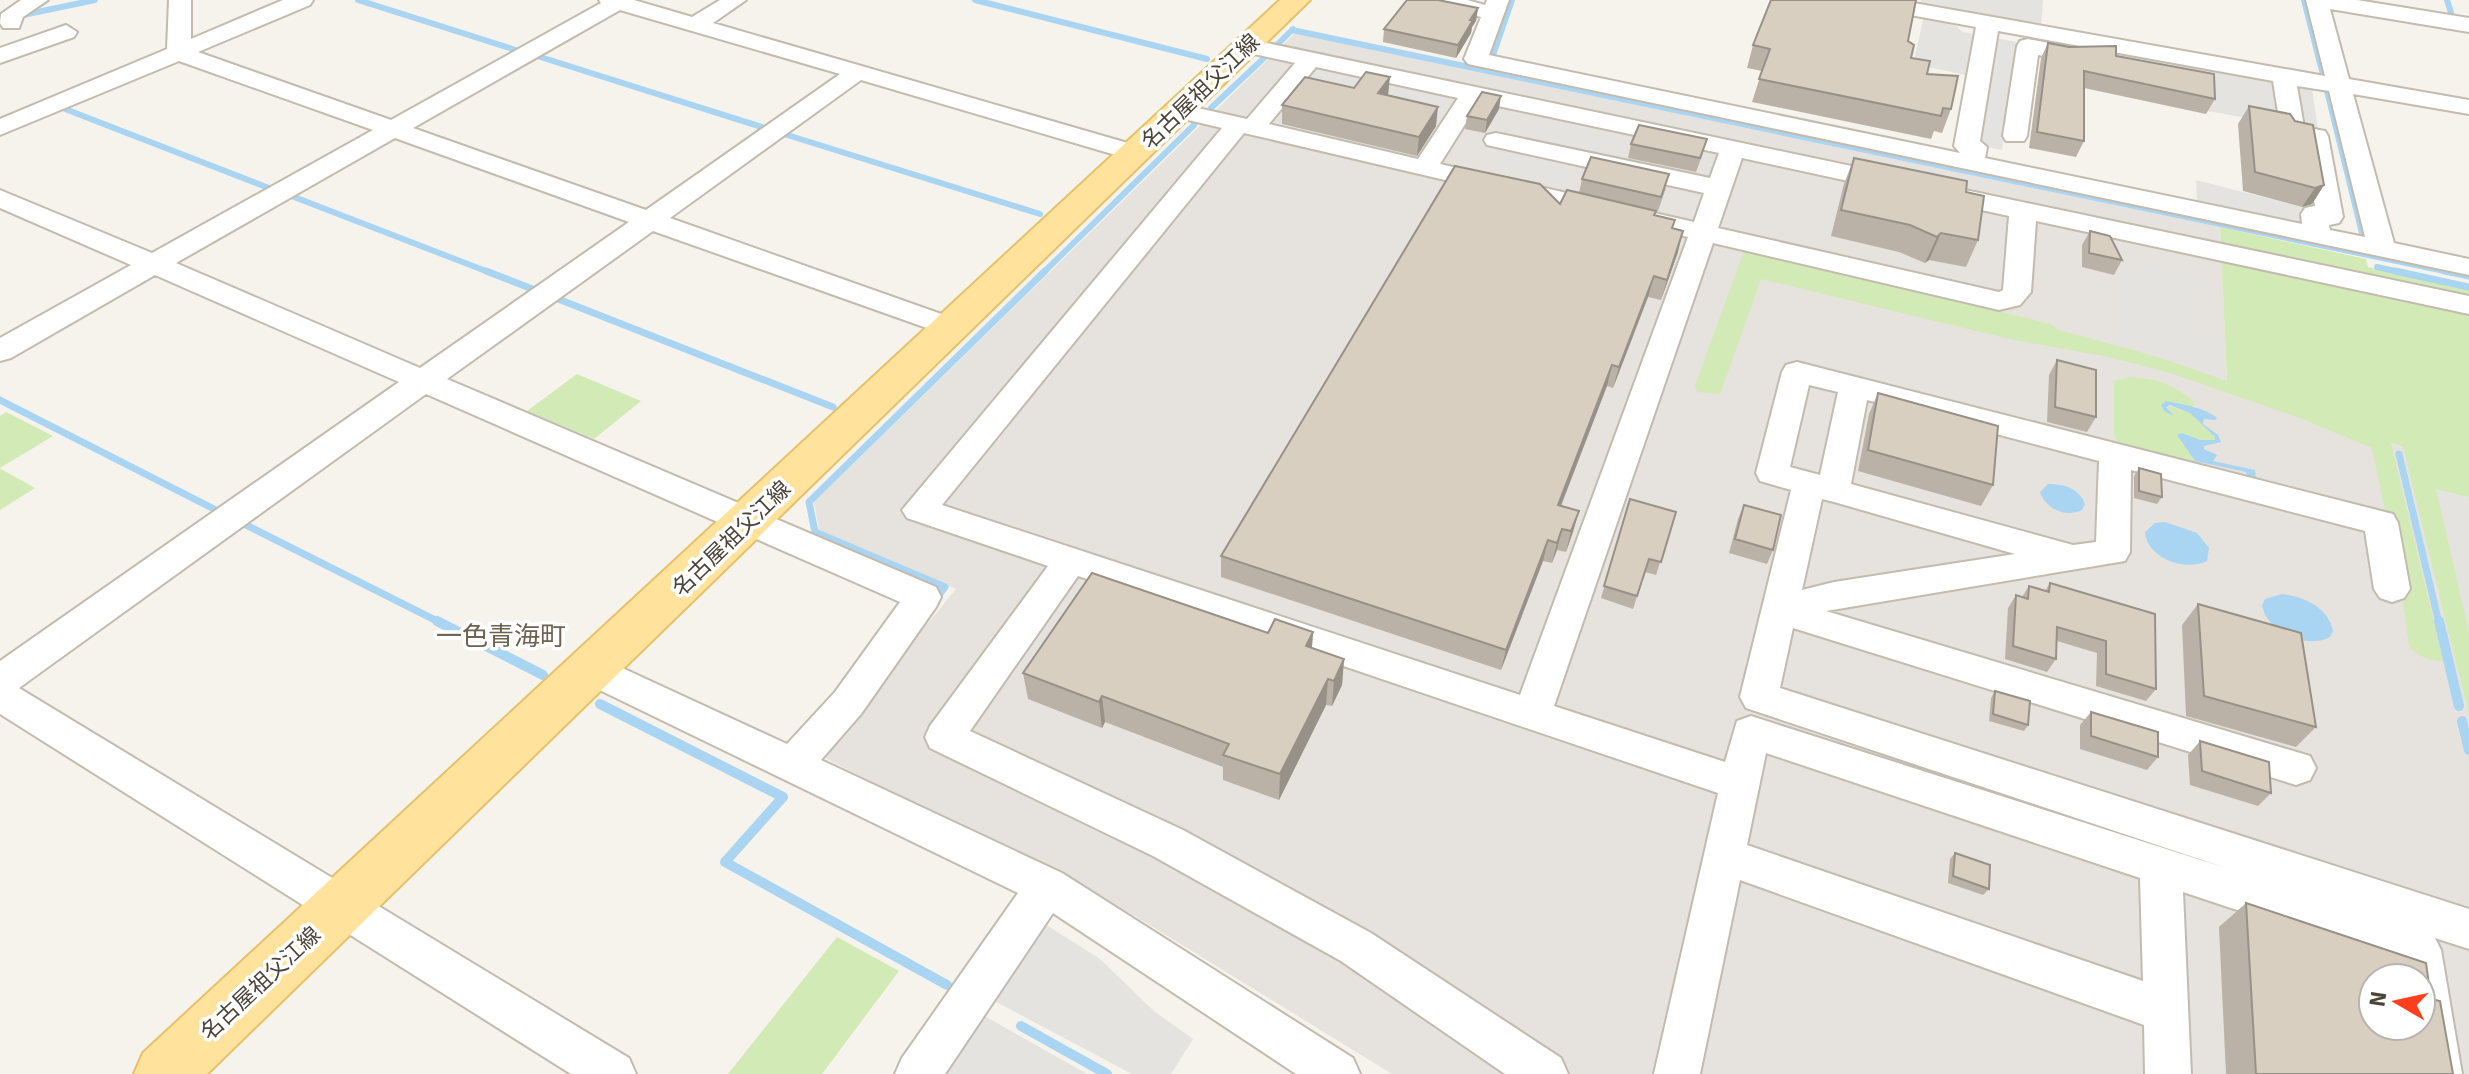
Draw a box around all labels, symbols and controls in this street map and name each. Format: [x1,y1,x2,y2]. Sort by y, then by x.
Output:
street label: 名古屋祖父江線 [1136,28,1265,155]
street label: 名古屋祖父江線 [667,475,796,602]
district label: 一色青海町 [436,621,566,653]
street label: 名古屋祖父江線 [195,921,326,1046]
north arrow [2357,962,2437,1042]
text: N [2363,989,2392,1009]

